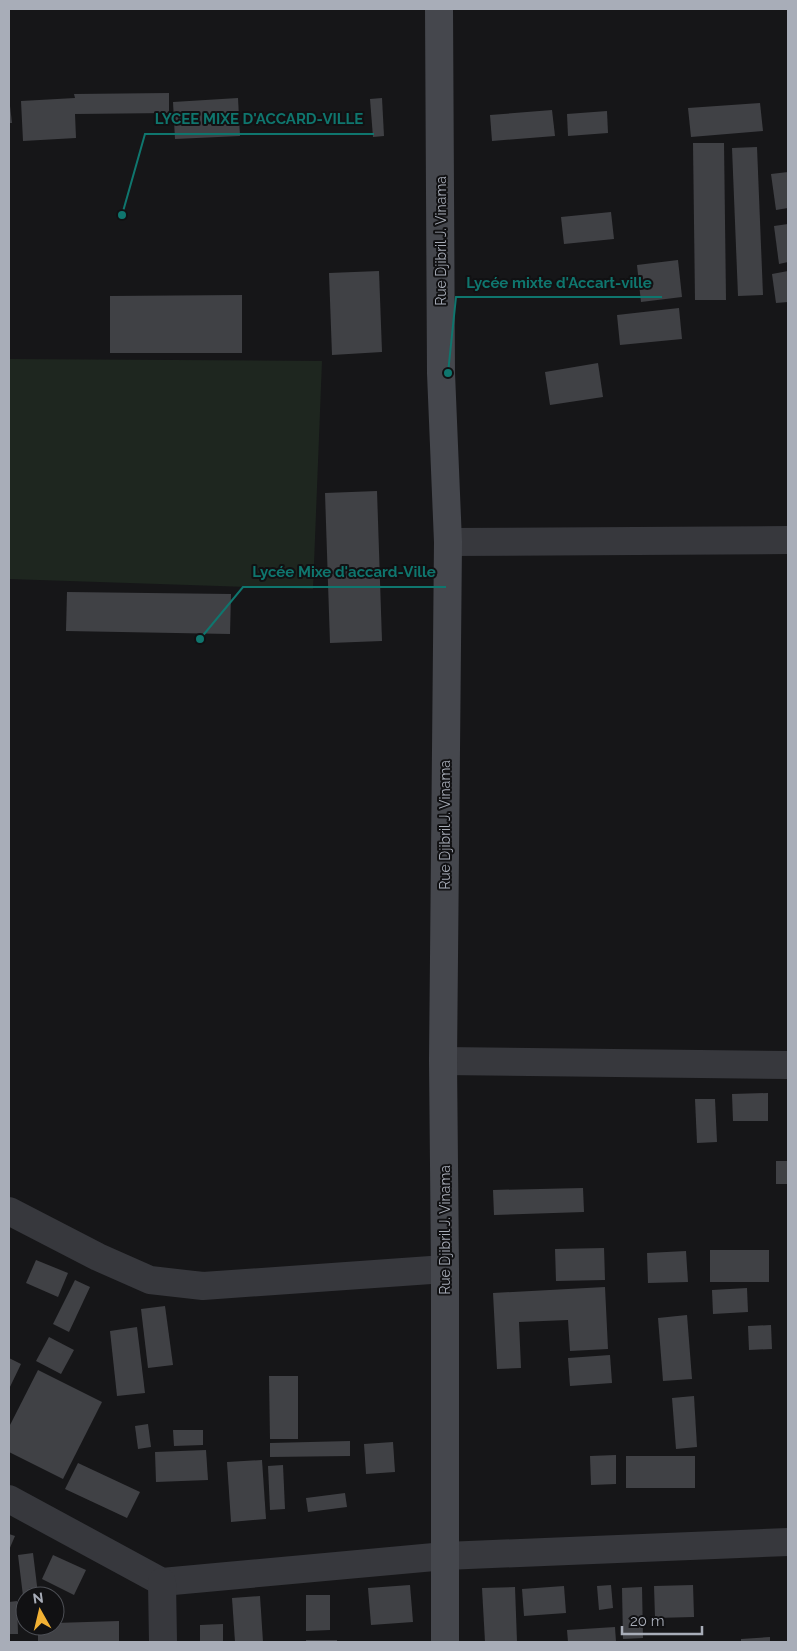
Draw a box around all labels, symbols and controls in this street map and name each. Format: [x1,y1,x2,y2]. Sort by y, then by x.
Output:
callout: LYCEE MIXE D'ACCARD-VILLE [145,104,374,134]
text: LYCEE MIXE D'ACCARD-VILLE [155,110,363,128]
street label: Rue Djibril J. Vinama [433,176,449,306]
callout: Lycée mixte d'Accart-ville [456,267,662,297]
text: Lycée mixte d'Accart-ville [466,274,652,292]
callout: Lycée Mixe d'accard-Ville [243,557,446,587]
text: Lycée Mixe d'accard-Ville [252,563,436,581]
street label: Rue Djibril J. Vinama [437,760,453,890]
street label: Rue Djibril J. Vinama [437,1165,453,1295]
north arrow [15,1586,65,1636]
text: N [32,1589,45,1607]
scale bar [622,1604,702,1636]
text: 20 m [630,1612,665,1630]

